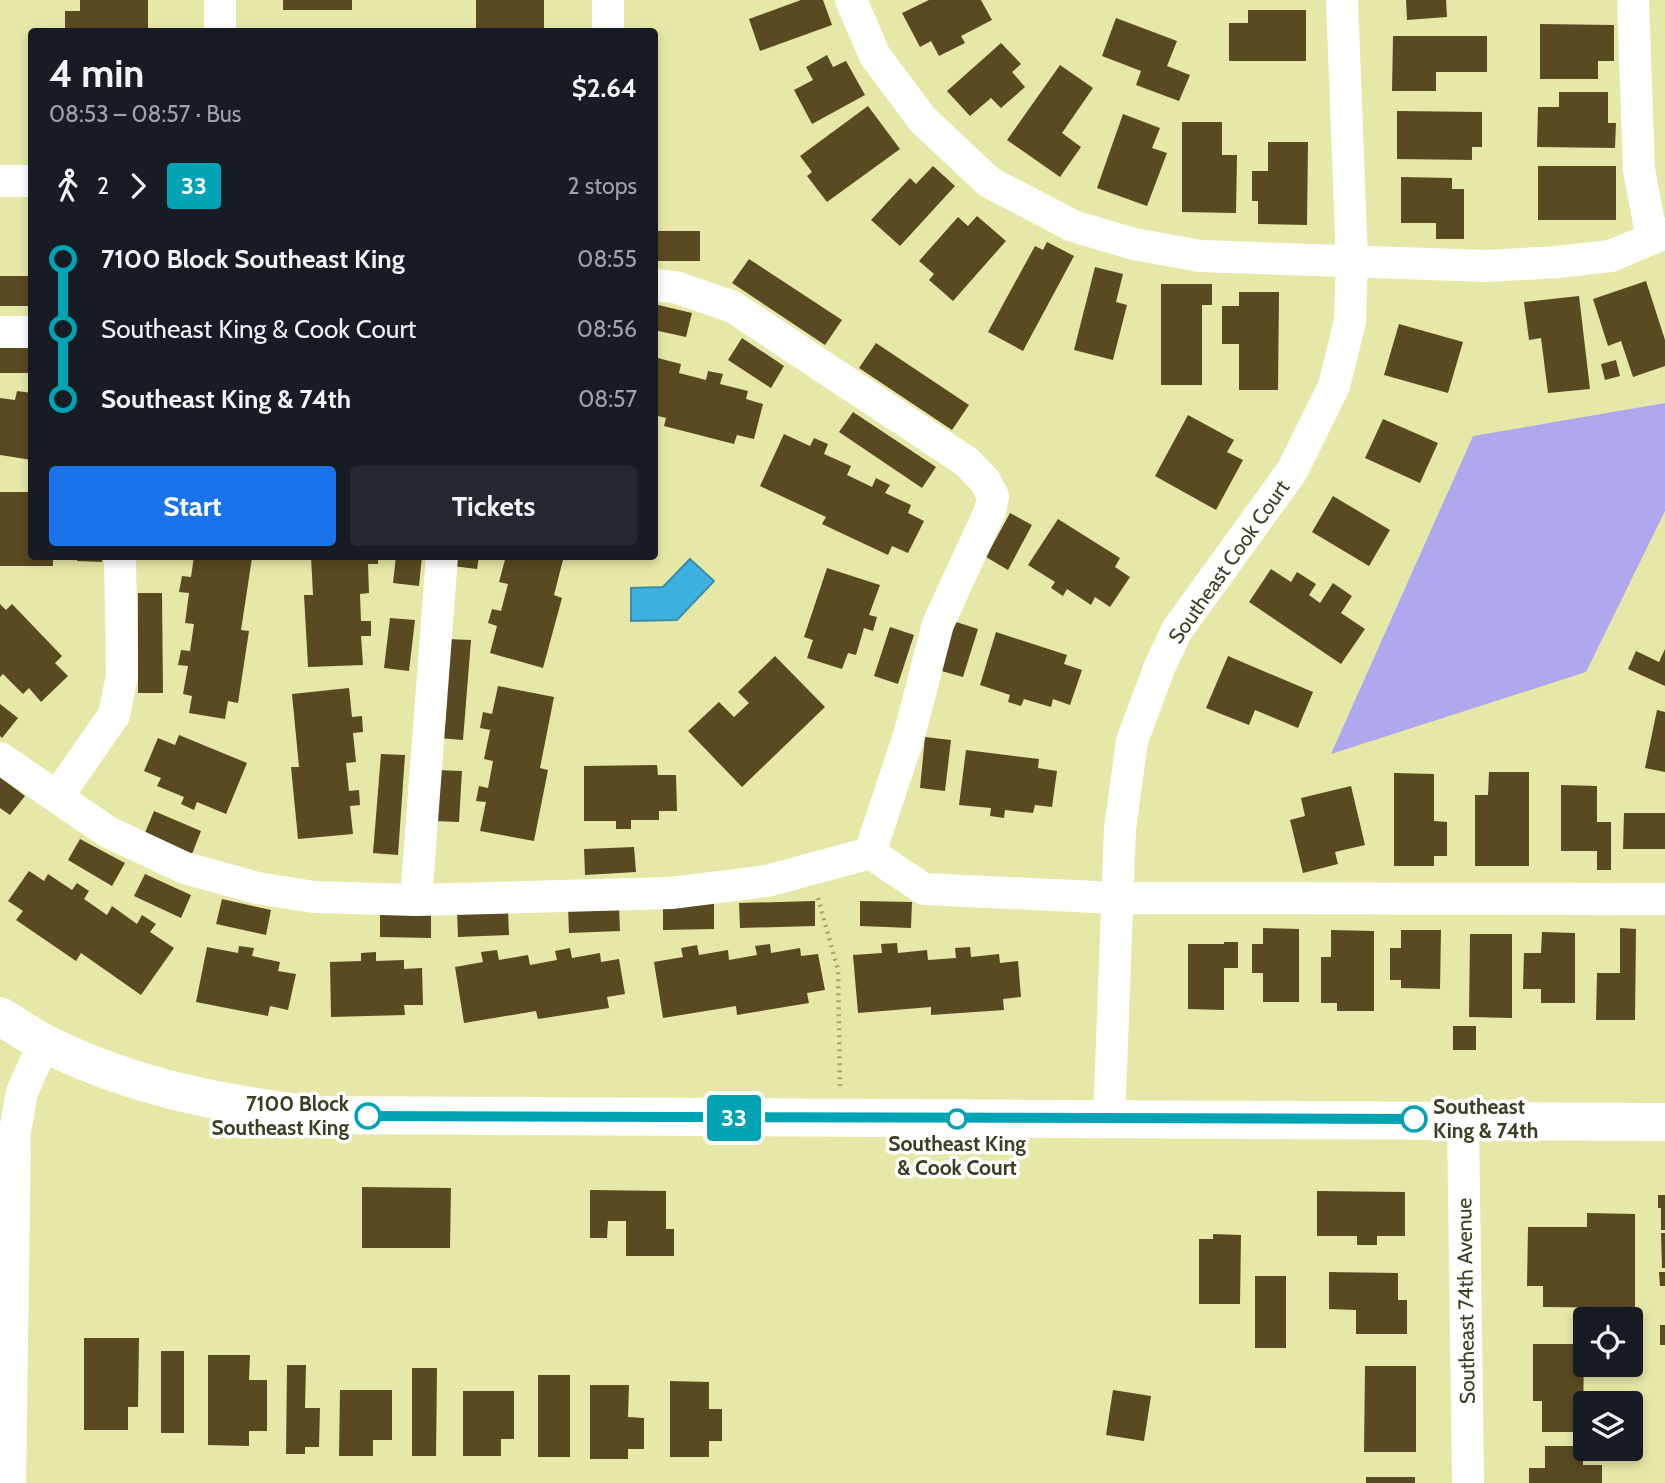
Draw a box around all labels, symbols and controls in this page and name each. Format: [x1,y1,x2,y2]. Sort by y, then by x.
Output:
text: 4 min [49,50,144,97]
text: $2.64 [572,72,637,104]
text: 08:53 – 08:57 · Bus [49,100,241,128]
icon: walk [49,167,87,205]
icon: forward [119,167,157,205]
text: 33 [181,171,207,200]
text: 2 [97,172,109,200]
text: 2 stops [568,172,637,200]
text: 7100 Block Southeast King [101,243,405,275]
text: 08:55 [577,245,637,273]
text: Southeast King & Cook Court [101,313,416,345]
text: 08:56 [577,315,637,343]
text: Southeast King & 74th [101,383,351,415]
text: 08:57 [578,385,637,413]
button: Start [49,466,336,546]
button: Tickets [350,466,637,546]
street label: Southeast Cook Court [1163,475,1294,648]
place label: 7100 Block Southeast King [211,1091,350,1140]
place label: Southeast King & 74th [1433,1094,1538,1143]
line badge: 33 [702,1095,766,1141]
marker: 7100 Block Southeast King [355,1103,381,1129]
text: 33 [721,1103,747,1132]
marker: Southeast King & 74th [1401,1106,1427,1132]
marker: Southeast King & Cook Court [947,1109,967,1129]
place label: Southeast King & Cook Court [888,1131,1026,1180]
street label: Southeast 74th Avenue [1451,1197,1480,1404]
map controls [1573,1307,1643,1461]
button: locate [1573,1307,1643,1377]
button: layers [1573,1391,1643,1461]

